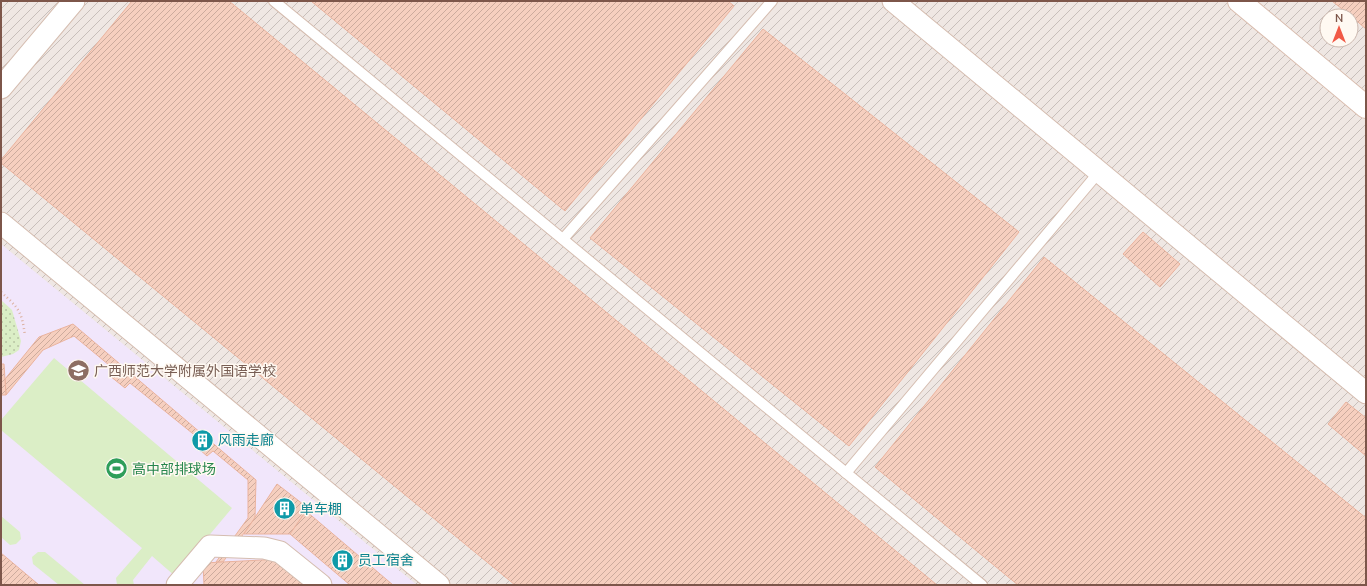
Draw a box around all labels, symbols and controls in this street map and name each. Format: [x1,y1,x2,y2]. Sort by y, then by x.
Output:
north arrow [1319,8,1359,48]
text: N [1335,11,1343,26]
school or university icon: 广西师范大学附属外国语学校 [66,358,92,384]
place label: 广西师范大学附属外国语学校 [94,362,276,381]
building icon: 风雨走廊 [189,427,215,453]
place label: 风雨走廊 [218,431,274,450]
sports icon: 高中部排球场 [104,456,130,482]
place label: 高中部排球场 [132,460,216,479]
building icon: 单车棚 [271,496,297,522]
place label: 单车棚 [300,500,342,519]
building icon: 员工宿舍 [329,547,355,573]
place label: 员工宿舍 [358,551,414,570]

